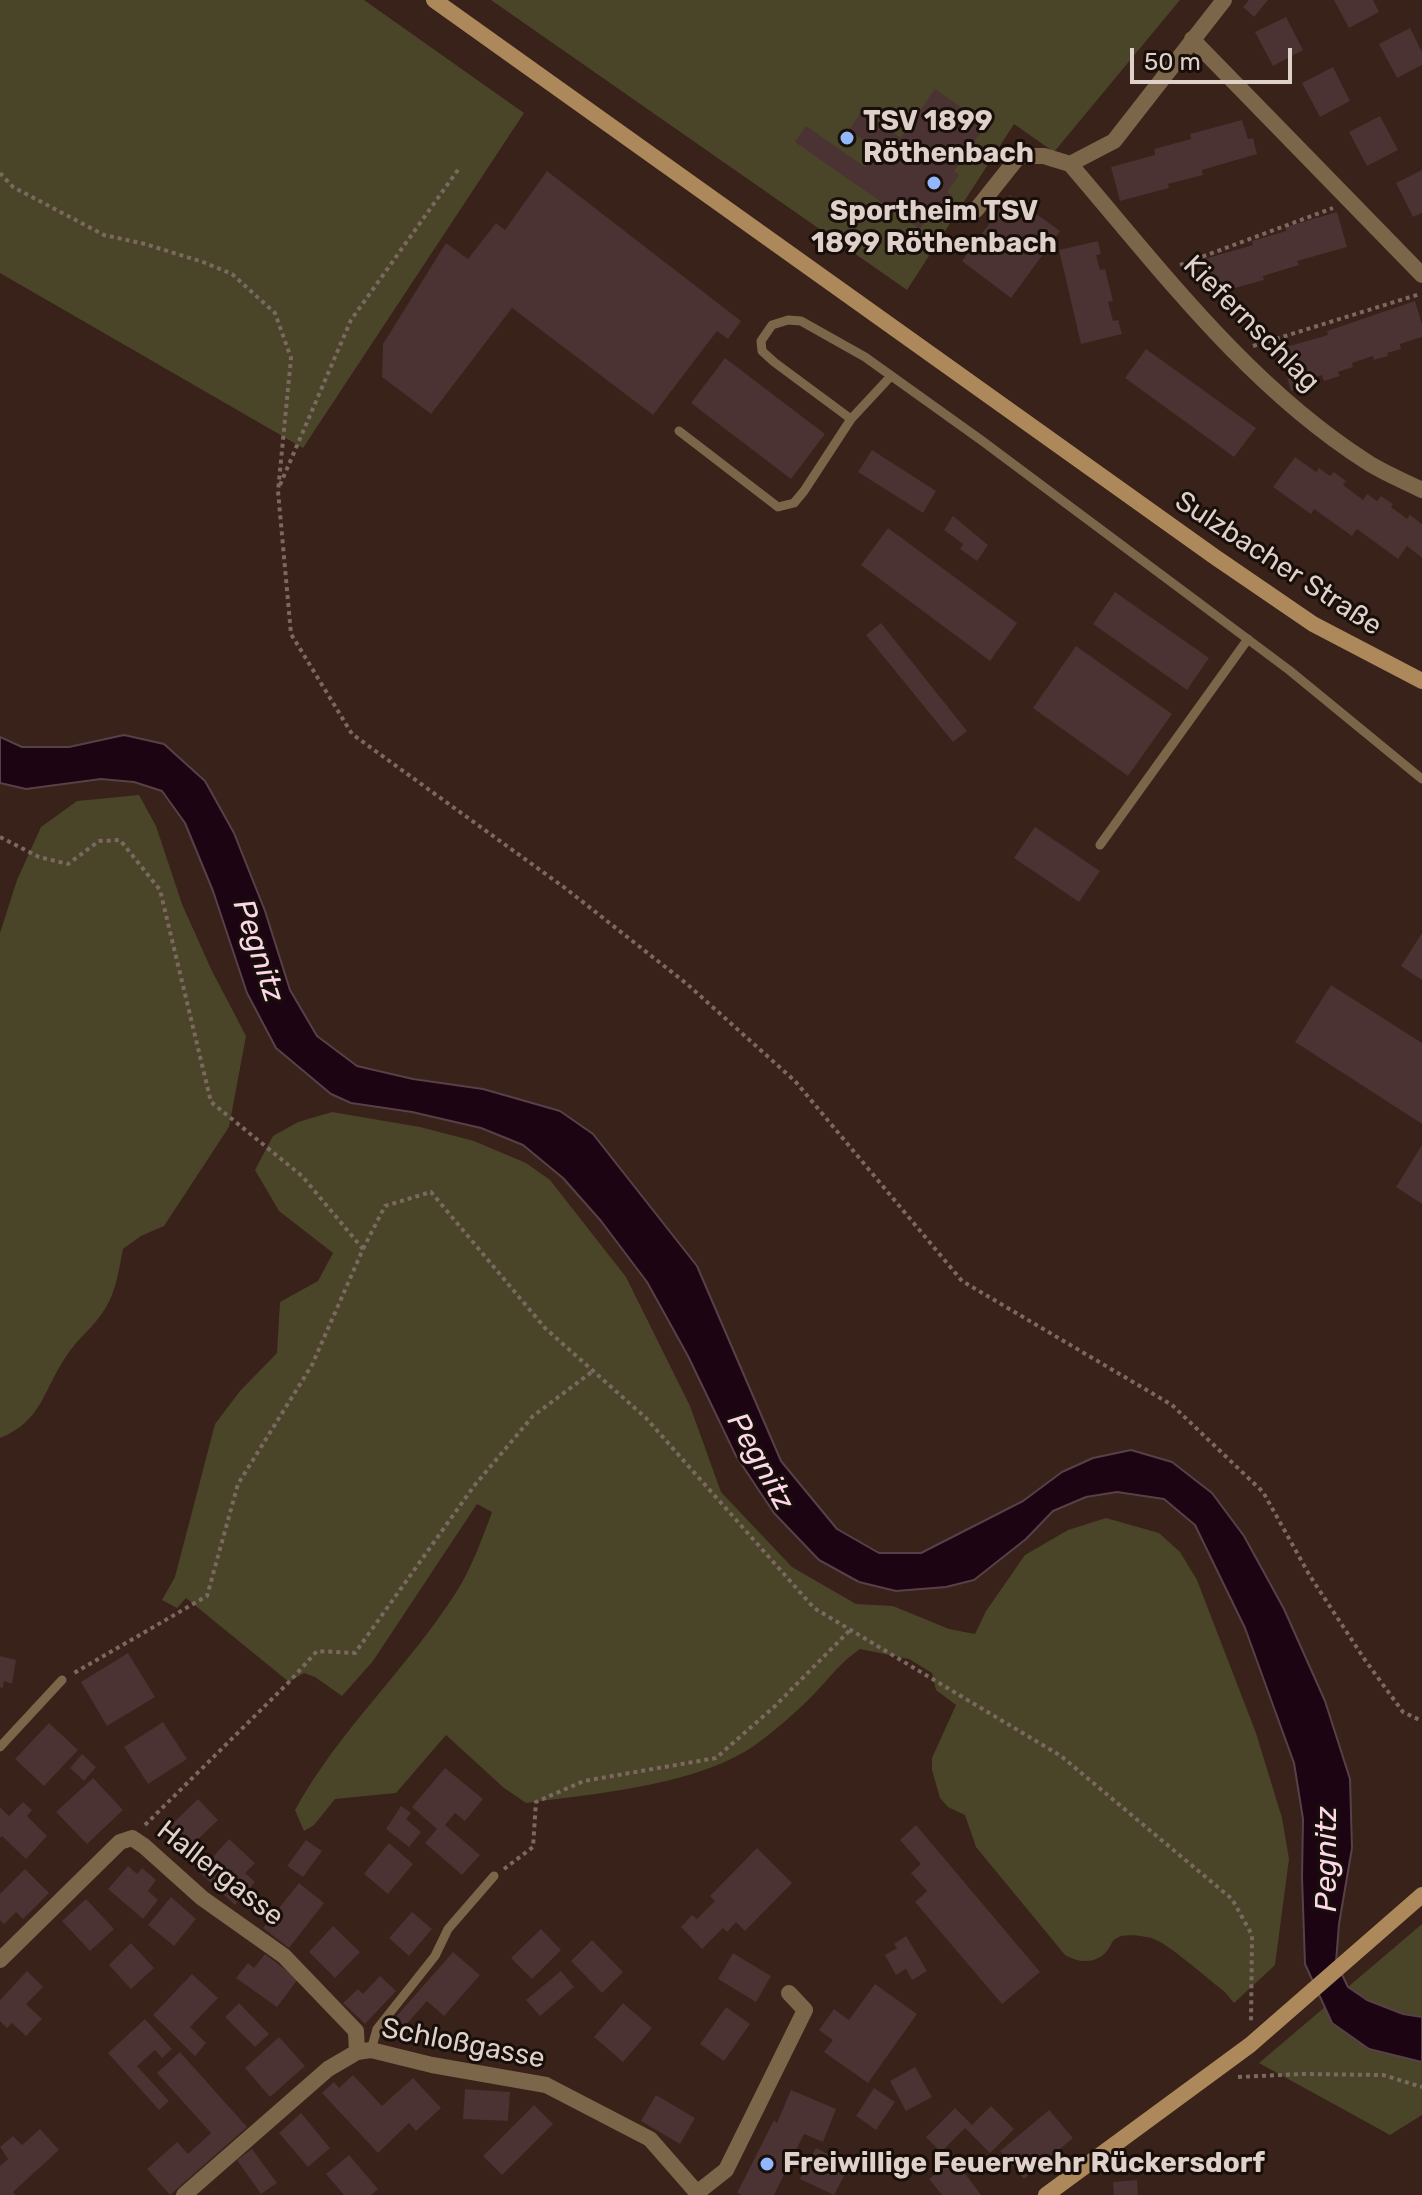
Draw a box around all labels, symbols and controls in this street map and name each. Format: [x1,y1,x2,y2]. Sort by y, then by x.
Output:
scale bar [1134,32,1296,82]
text: 50 m [1144,48,1201,76]
place label: TSV 1899 Röthenbach [863,105,1034,171]
marker: TSV 1899 Röthenbach [838,129,856,147]
marker: Sportheim TSV 1899 Röthenbach [925,174,943,192]
place label: Sportheim TSV 1899 Röthenbach [811,195,1057,261]
street label: Kiefernschlag [1176,249,1326,399]
street label: Sulzbacher Straße [1168,485,1388,643]
water label: Pegnitz [224,895,292,1007]
water label: Pegnitz [719,1407,801,1517]
water label: Pegnitz [1309,1806,1345,1912]
street label: Hallergasse [150,1814,290,1934]
street label: Schloßgasse [378,2012,548,2076]
place label: Freiwillige Feuerwehr Rückersdorf [783,2147,1265,2181]
marker: Freiwillige Feuerwehr Rückersdorf [758,2155,776,2173]

